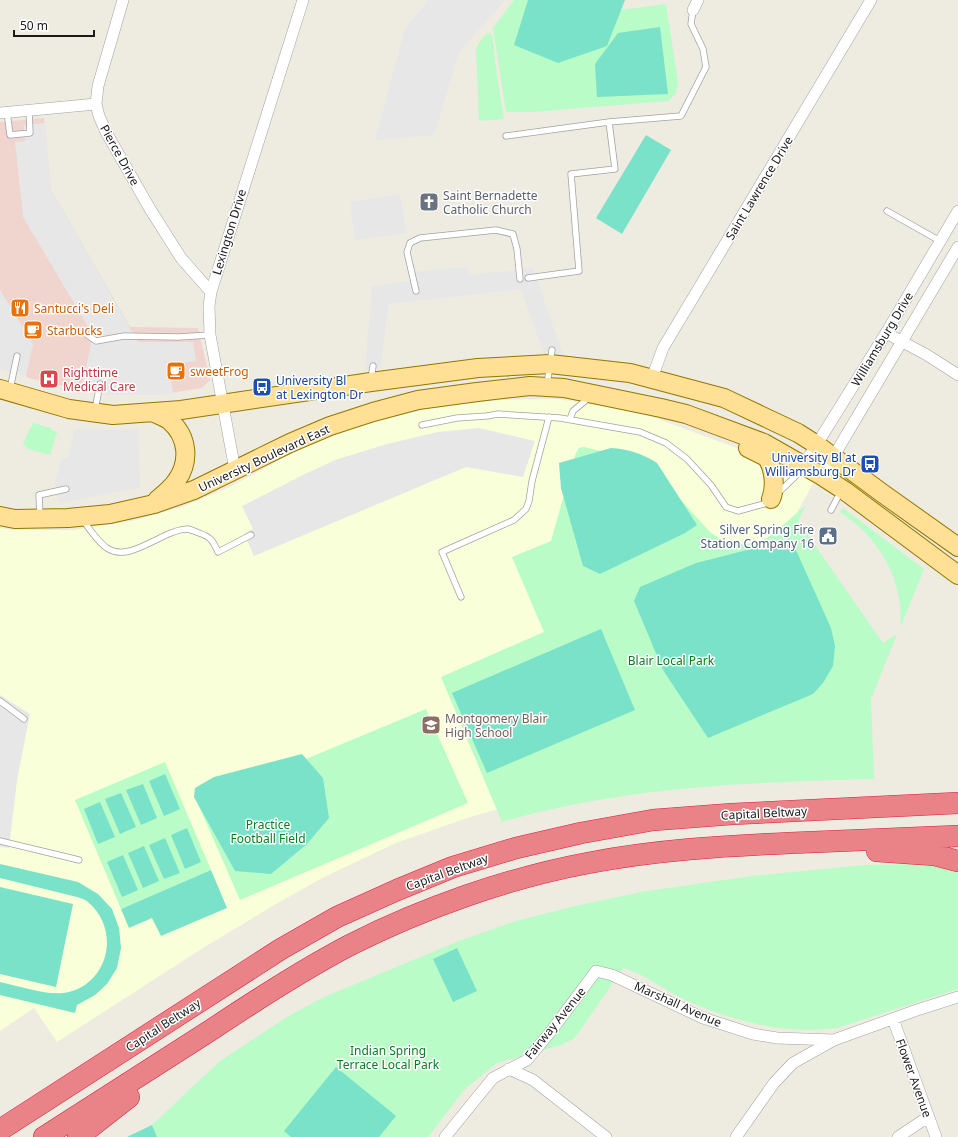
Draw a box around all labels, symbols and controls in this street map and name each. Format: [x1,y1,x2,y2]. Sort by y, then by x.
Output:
scale bar [14,12,94,38]
text: 50 m [20,17,48,34]
street label: Pierce Drive [96,122,144,189]
street label: Saint Lawrence Drive [721,133,797,243]
street label: Lexington Drive [208,187,250,277]
place label: Saint Bernadette Catholic Church [443,187,538,218]
church icon: Saint Bernadette Catholic Church [418,191,440,213]
street label: Williamsburg Drive [847,289,917,389]
restaurant icon: Santucci's Deli [9,297,31,319]
place label: Santucci's Deli [34,300,114,317]
cafe icon: Starbucks [22,319,44,341]
place label: Starbucks [47,322,103,339]
cafe icon: sweetFrog [165,360,187,382]
place label: sweetFrog [190,363,249,380]
place label: Righttime Medical Care [63,364,136,395]
hospital icon: Righttime Medical Care [38,368,60,390]
place label: University Bl at Lexington Dr [276,372,363,403]
bus stop icon: University Bl at Lexington Dr [251,376,273,398]
street label: University Boulevard East [196,420,333,496]
place label: University Bl at Williamsburg Dr [765,449,857,480]
bus stop icon: University Bl at Williamsburg Dr [859,453,881,475]
place label: Silver Spring Fire Station Company 16 [701,521,814,552]
public building icon: Silver Spring Fire Station Company 16 [817,525,839,547]
park label: Blair Local Park [628,652,715,669]
place label: Montgomery Blair High School [445,710,547,741]
school or university icon: Montgomery Blair High School [420,714,442,736]
street label: Capital Beltway [720,802,808,824]
park label: Practice Football Field [230,816,306,847]
street label: Capital Beltway [404,849,491,895]
street label: Marshall Avenue [632,977,725,1031]
street label: Fairway Avenue [521,983,590,1063]
street label: Capital Beltway [122,994,205,1056]
street label: Flower Avenue [892,1036,936,1120]
park label: Indian Spring Terrace Local Park [337,1042,440,1073]

